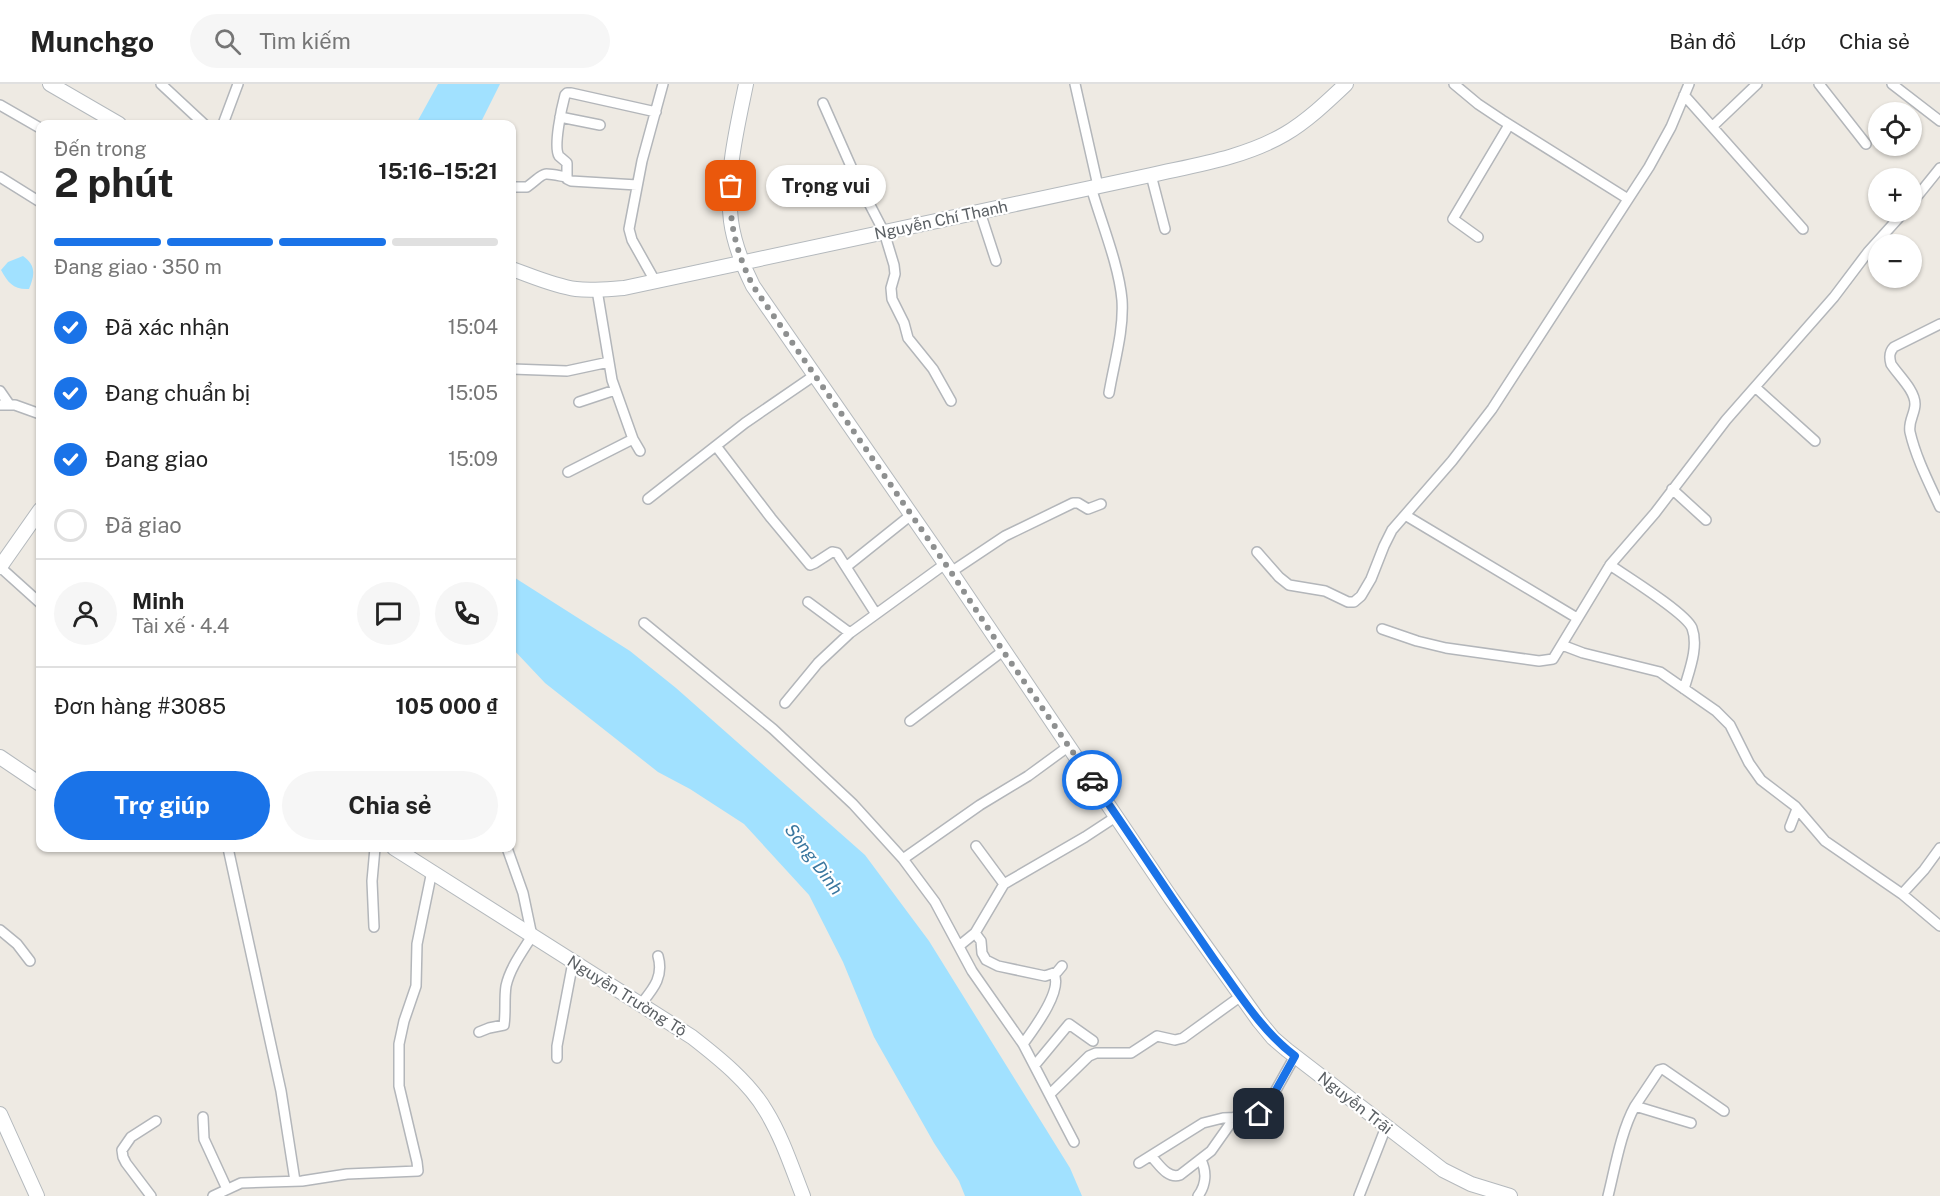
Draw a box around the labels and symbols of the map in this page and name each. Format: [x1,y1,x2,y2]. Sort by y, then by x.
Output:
pin [705,160,756,211]
callout: Trọng vui [767,165,887,207]
street label: Nguyễn Chí Thanh [873,197,1009,243]
courier [1062,750,1122,810]
water label: Sông Dinh [781,819,847,899]
street label: Nguyễn Trường Tộ [564,952,690,1040]
street label: Nguyễn Trãi [1314,1068,1396,1138]
pin [1233,1088,1284,1139]

